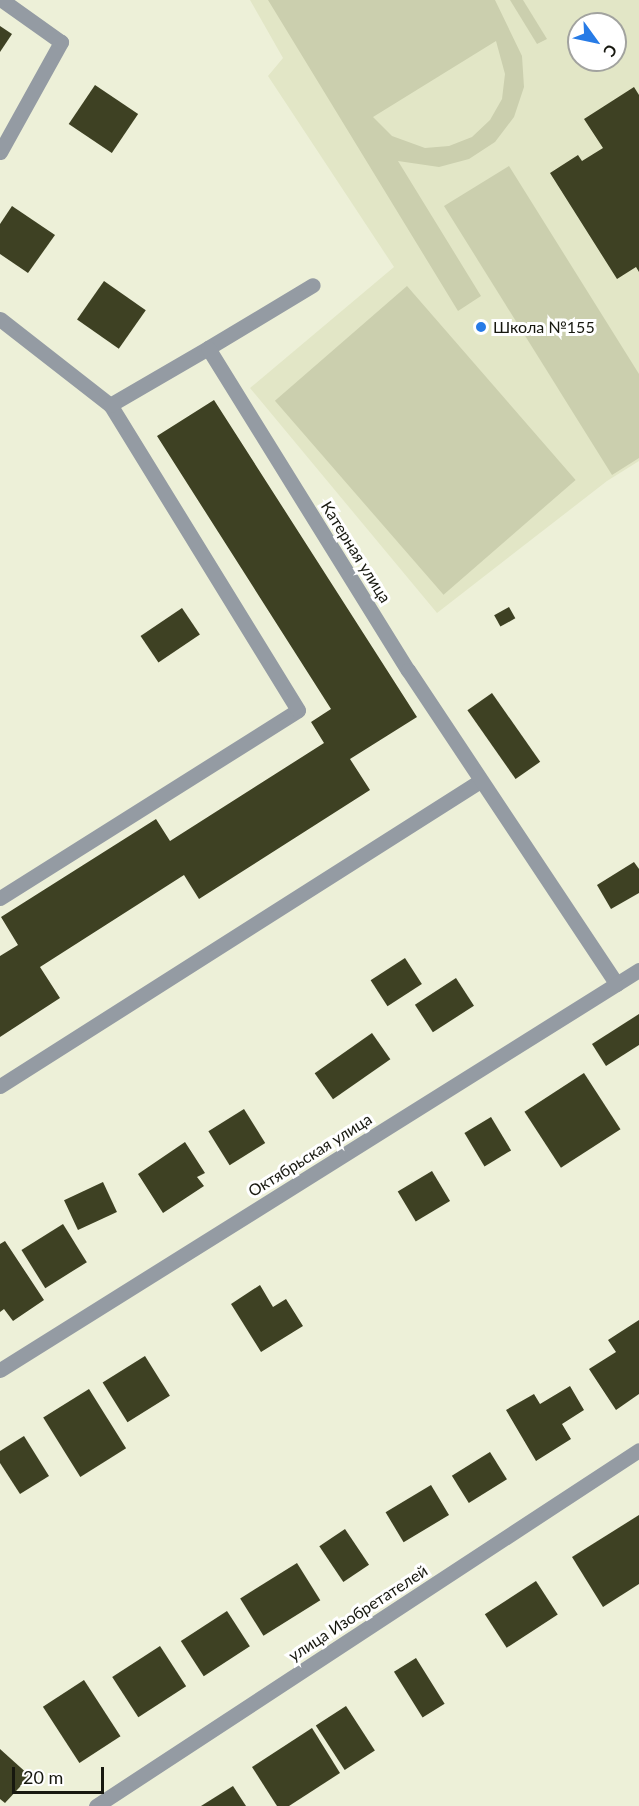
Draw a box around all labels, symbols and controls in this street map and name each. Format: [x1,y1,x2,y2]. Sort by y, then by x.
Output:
north arrow [567,12,627,72]
text: С [600,41,622,61]
place label: Школа №155 [493,317,595,337]
marker: Школа №155 [474,320,488,334]
street label: Катерная улица [317,498,395,606]
street label: Октябрьская улица [245,1109,375,1201]
street label: улица Изобретателей [285,1561,431,1665]
scale bar [15,1755,106,1793]
text: 20 m [23,1766,63,1788]

